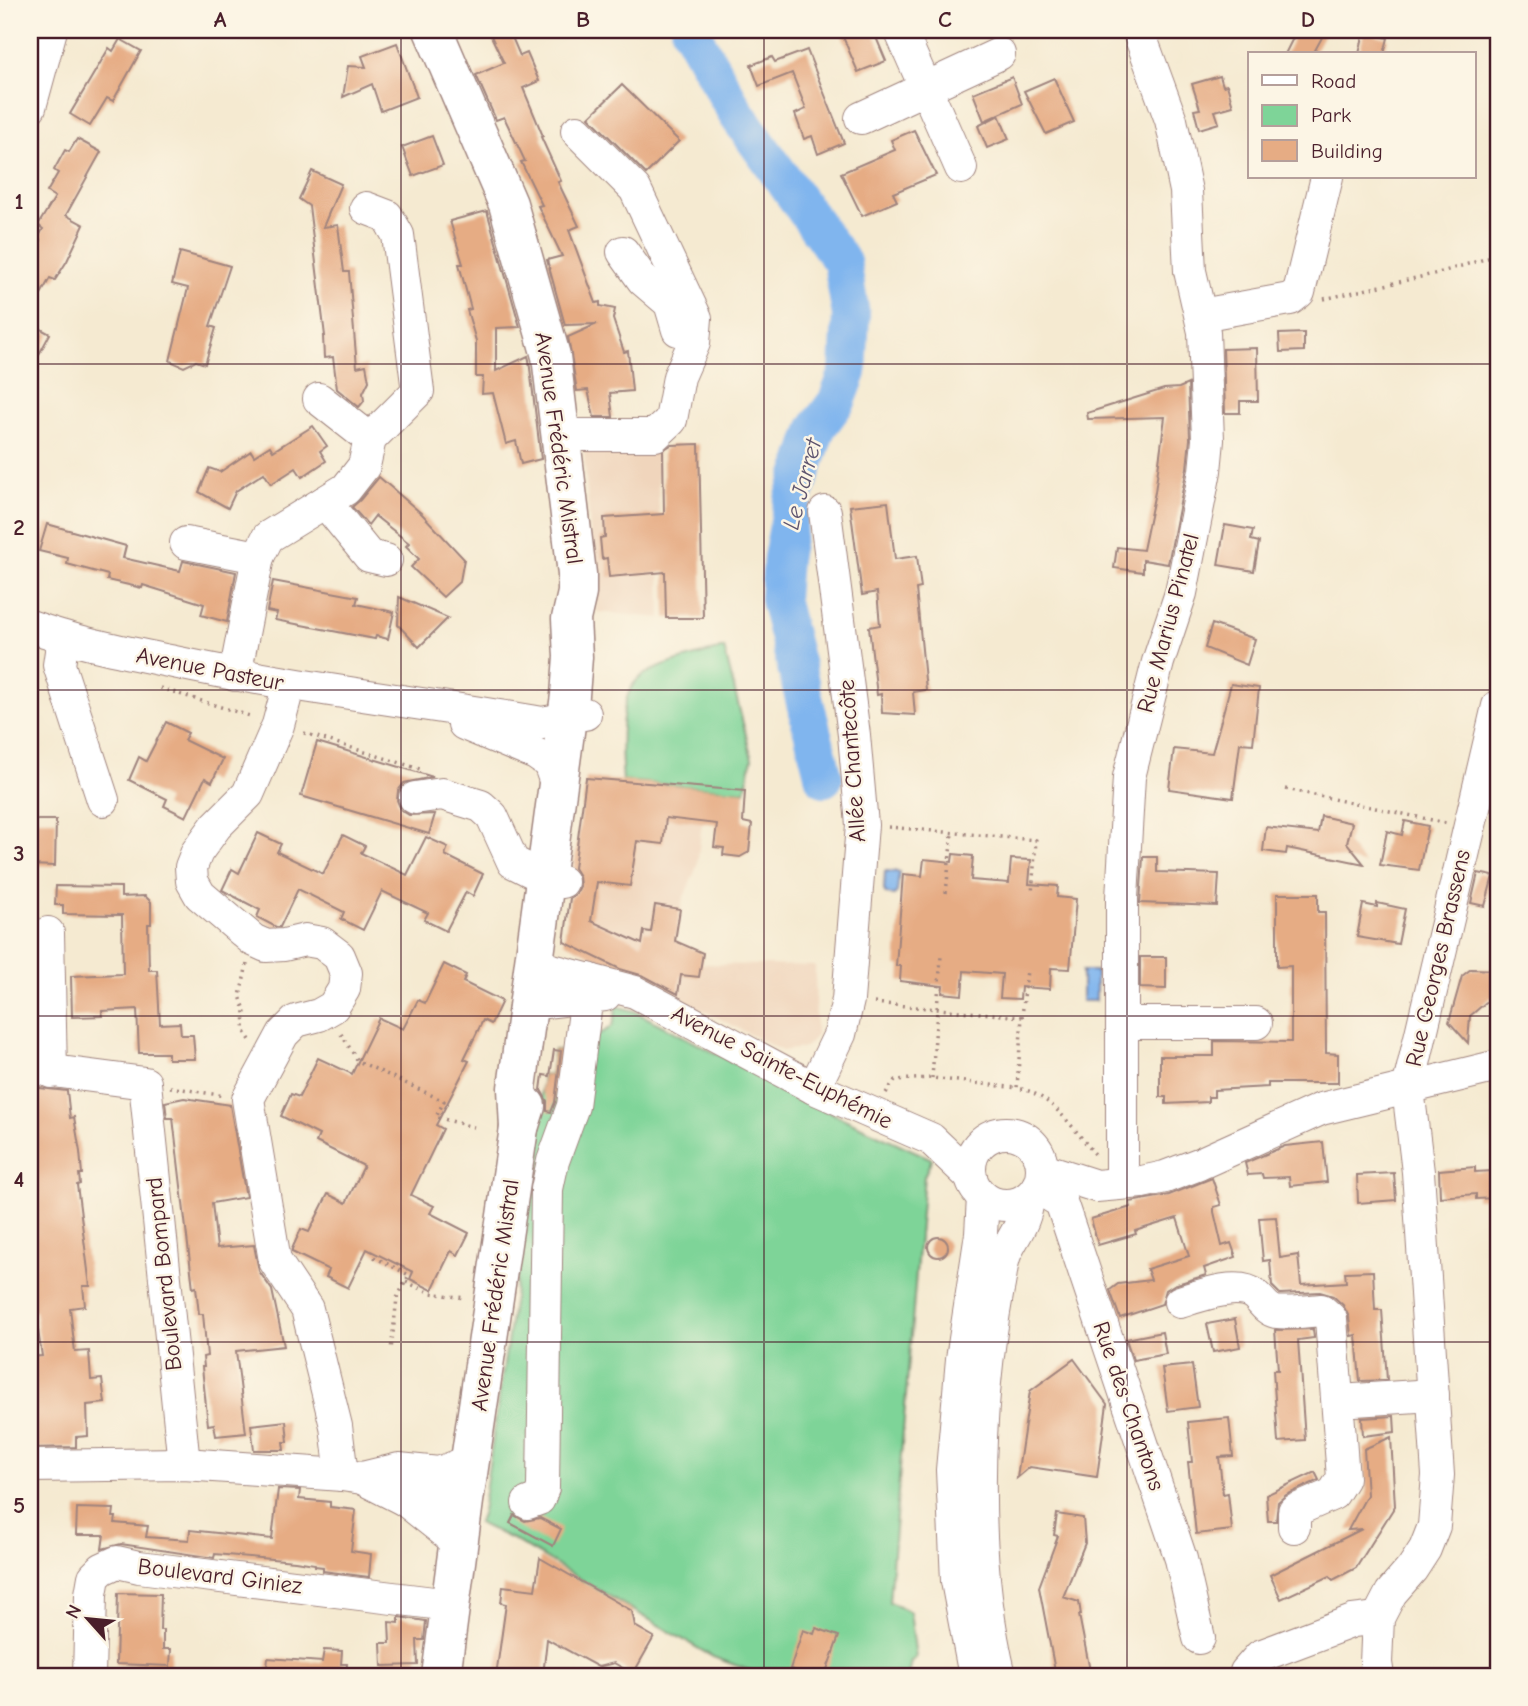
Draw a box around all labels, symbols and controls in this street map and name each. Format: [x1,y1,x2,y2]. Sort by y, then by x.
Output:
text: A [214,6,227,33]
text: B [576,6,590,33]
text: C [938,6,952,33]
text: D [1301,6,1315,33]
legend [1248,52,1476,178]
text: Road [1311,69,1356,93]
text: Park [1311,103,1351,127]
text: Building [1311,139,1383,163]
text: 1 [14,188,24,215]
street label: Avenue Frédéric Mistral [529,330,589,566]
water label: Le Jarret [776,434,828,533]
text: 2 [13,514,25,541]
street label: Rue Marius Pinatel [1131,530,1205,716]
street label: Avenue Pasteur [134,641,287,697]
street label: Allée Chantecôte [833,679,871,843]
text: 3 [13,840,25,867]
street label: Rue Georges Brassens [1400,847,1476,1069]
street label: Avenue Sainte-Euphémie [667,1000,897,1134]
text: 4 [14,1166,25,1193]
street label: Boulevard Bompard [140,1176,188,1372]
street label: Avenue Frédéric Mistral [465,1177,525,1413]
street label: Rue des Chantons [1087,1318,1171,1494]
text: 5 [13,1492,25,1519]
street label: Boulevard Giniez [136,1553,304,1599]
north arrow [52,1584,122,1654]
text: N [61,1601,86,1622]

